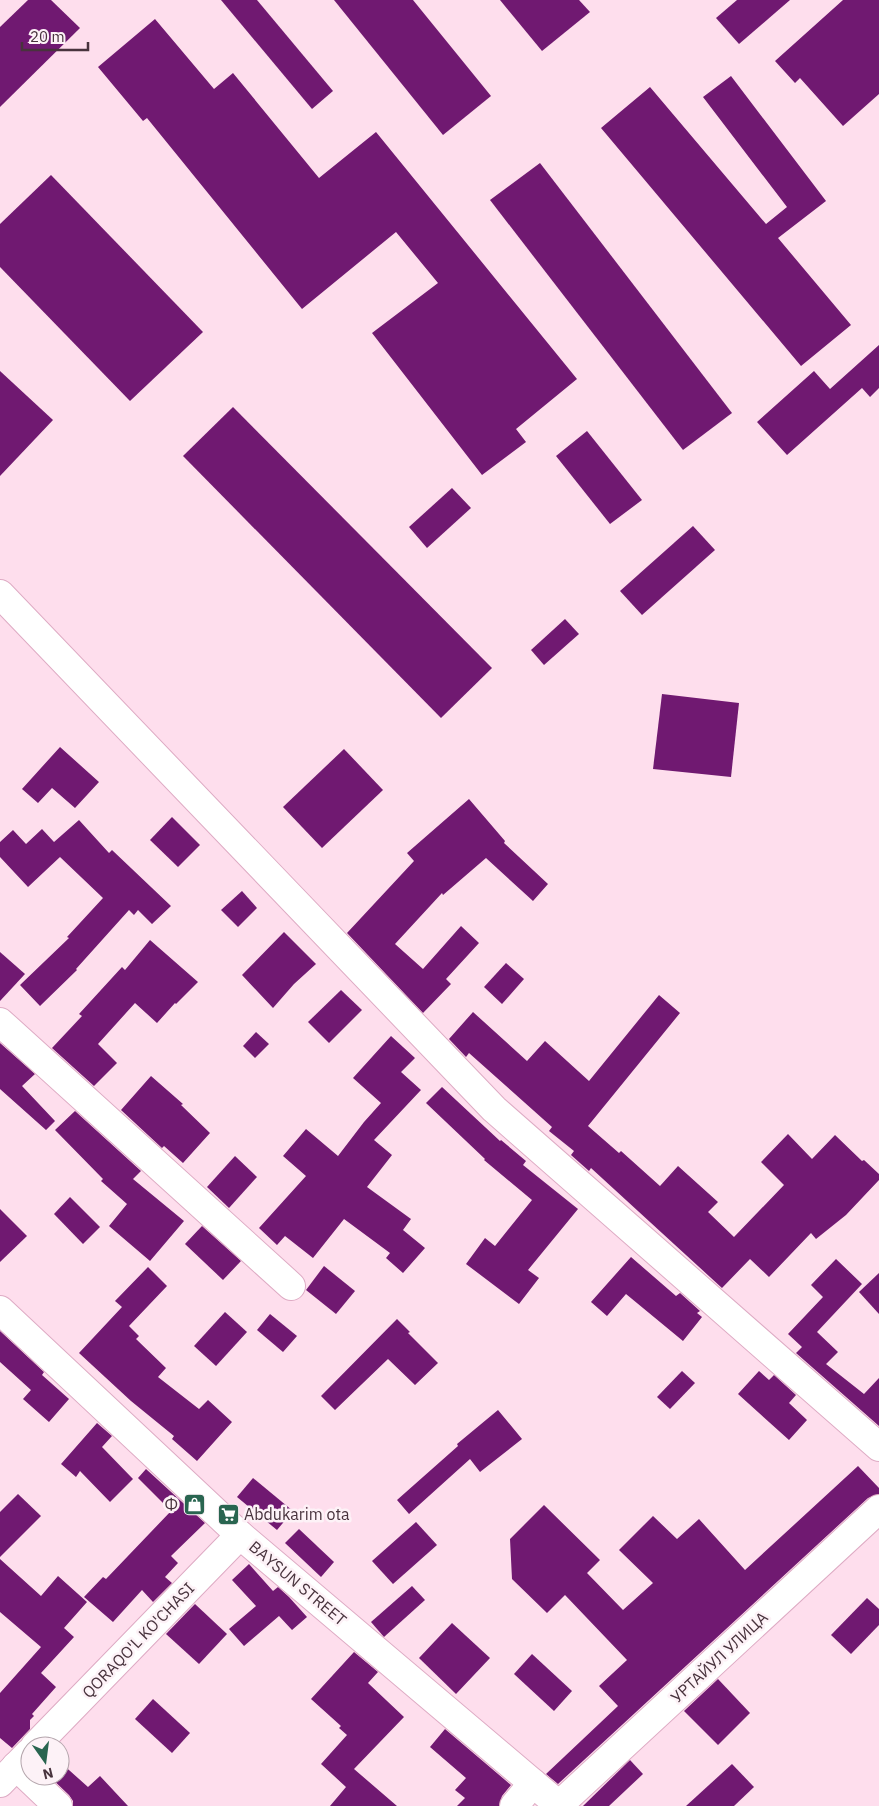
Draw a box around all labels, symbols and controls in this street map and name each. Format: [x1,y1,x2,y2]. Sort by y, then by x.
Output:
scale bar [22,20,89,52]
text: 20 m [30,27,65,46]
shop icon: Ф [182,1492,206,1516]
place label: Ф [164,1494,178,1514]
supermarket icon: Abdukarim ota [216,1502,240,1526]
place label: Abdukarim ota [244,1504,350,1524]
street label: BАYSUN STREET [245,1536,351,1630]
street label: QORAQO'L KO'CHASI [78,1578,198,1702]
street label: УРТАЙУЛ УЛИЦА [666,1607,772,1707]
north arrow [20,1736,70,1786]
text: N [41,1764,55,1784]

